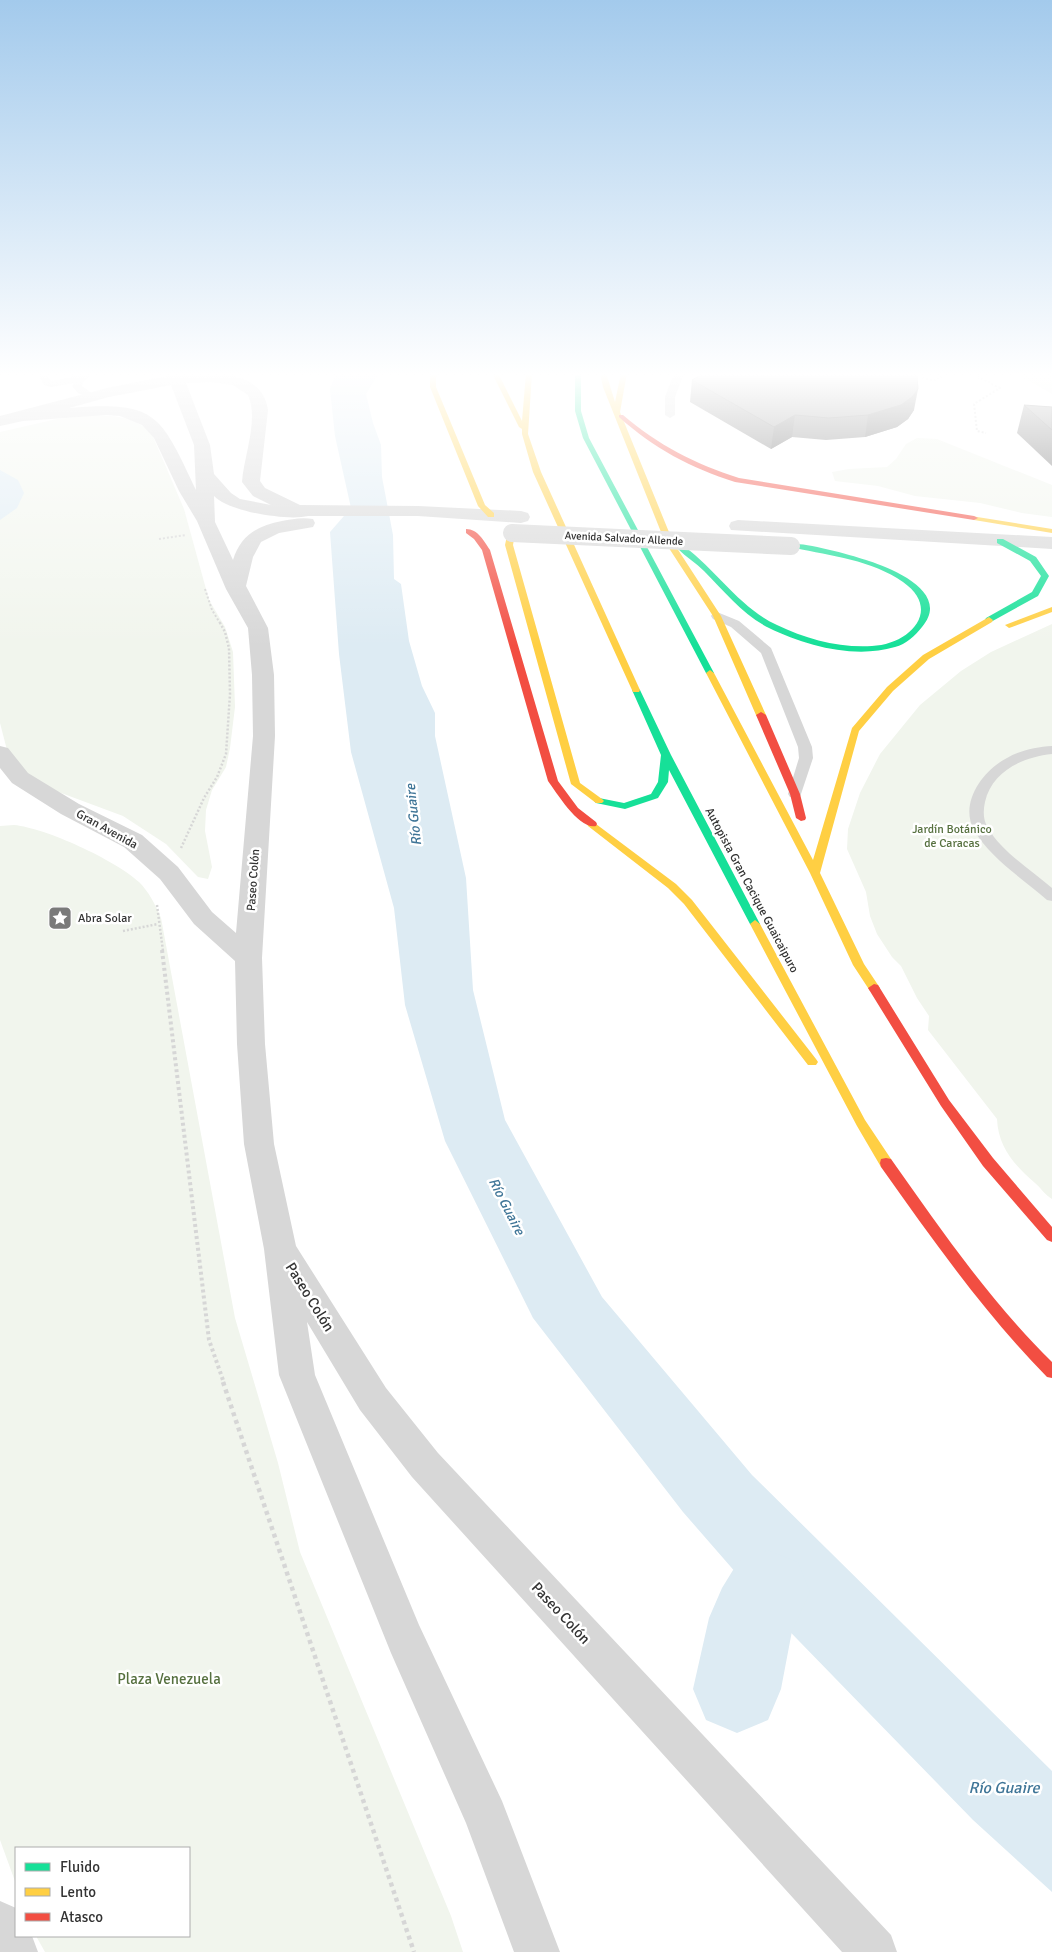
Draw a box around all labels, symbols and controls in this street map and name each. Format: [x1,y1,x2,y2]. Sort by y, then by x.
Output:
street label: Avenida Salvador Allende [564,529,684,548]
water label: Río Guaire [402,782,425,847]
street label: Autopista Gran Cacique Guaicaipuro [702,805,802,975]
street label: Gran Avenida [73,806,140,852]
park label: Jardín Botánico de Caracas [912,822,992,851]
street label: Paseo Colón [244,848,263,912]
place icon: Abra Solar [47,905,73,931]
place label: Abra Solar [78,911,132,926]
water label: Río Guaire [485,1175,529,1239]
street label: Paseo Colón [282,1259,338,1335]
street label: Paseo Colón [528,1578,594,1648]
park label: Plaza Venezuela [117,1670,221,1688]
water label: Río Guaire [969,1778,1040,1798]
legend [15,1847,190,1937]
text: Fluido [60,1858,100,1876]
text: Lento [60,1883,96,1901]
text: Atasco [60,1908,103,1926]

